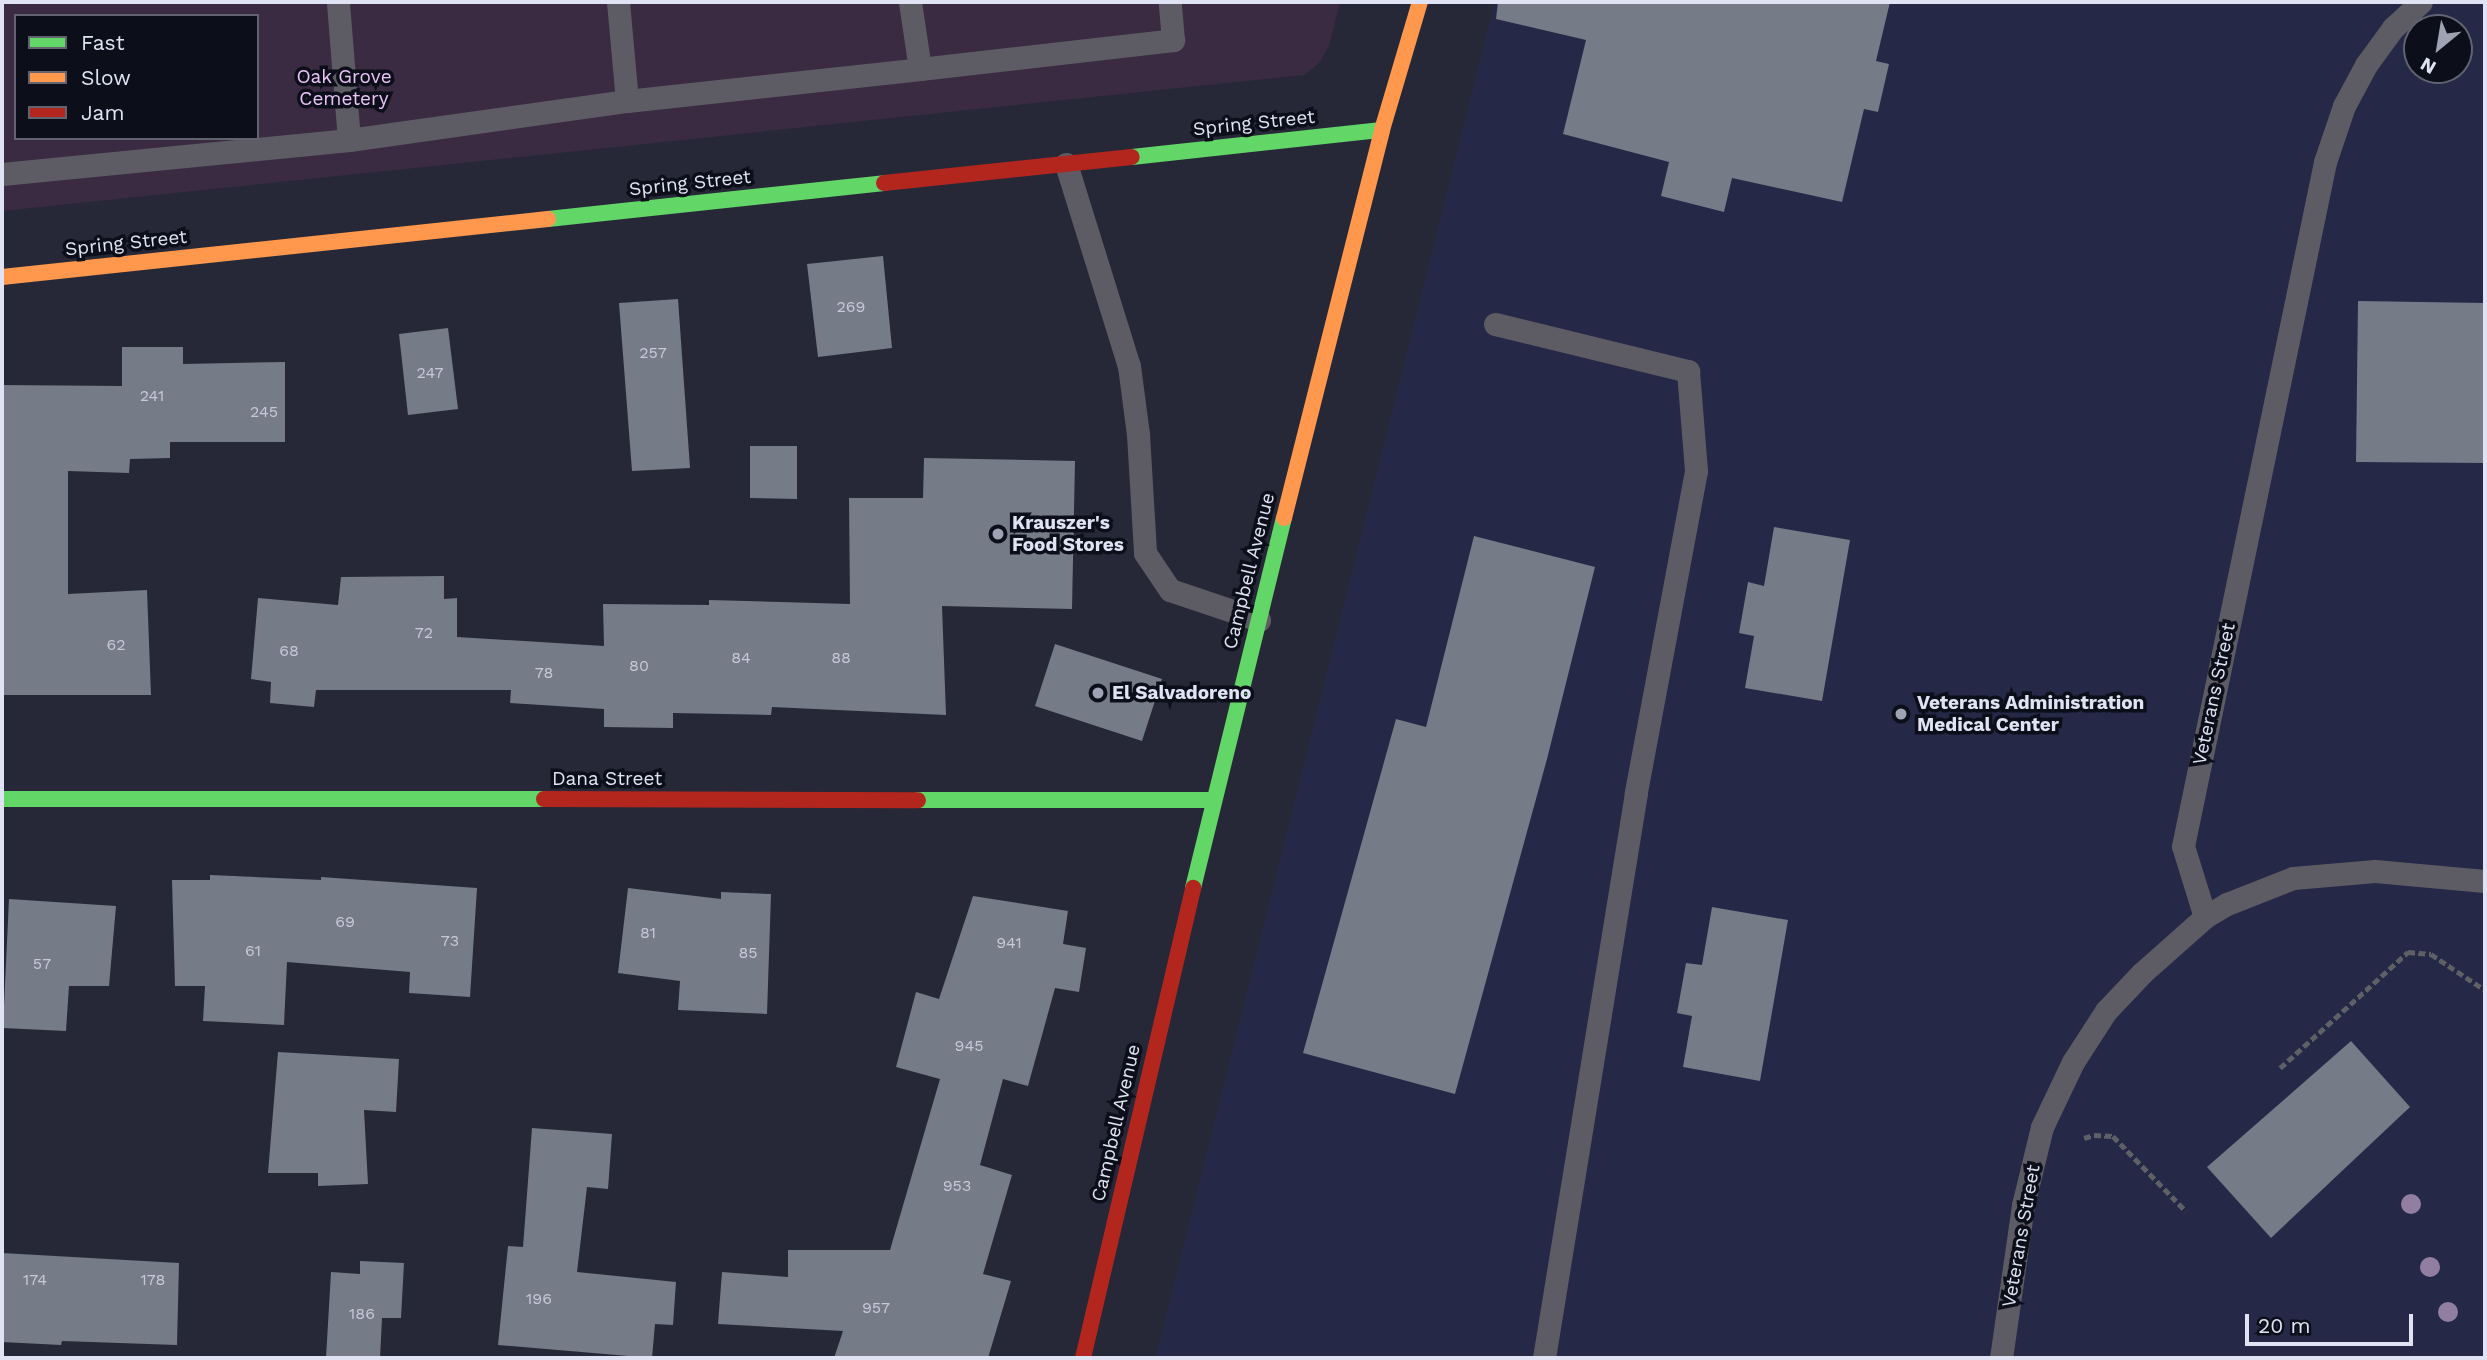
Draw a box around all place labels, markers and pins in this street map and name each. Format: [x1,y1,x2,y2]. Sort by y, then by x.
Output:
place label: Krauszer's Food Stores [1012,512,1124,556]
marker: Krauszer's Food Stores [990,526,1006,542]
place label: El Salvadoreno [1112,682,1252,704]
marker: El Salvadoreno [1090,685,1106,701]
place label: Veterans Administration Medical Center [1917,692,2145,736]
marker: Veterans Administration Medical Center [1891,704,1911,724]

